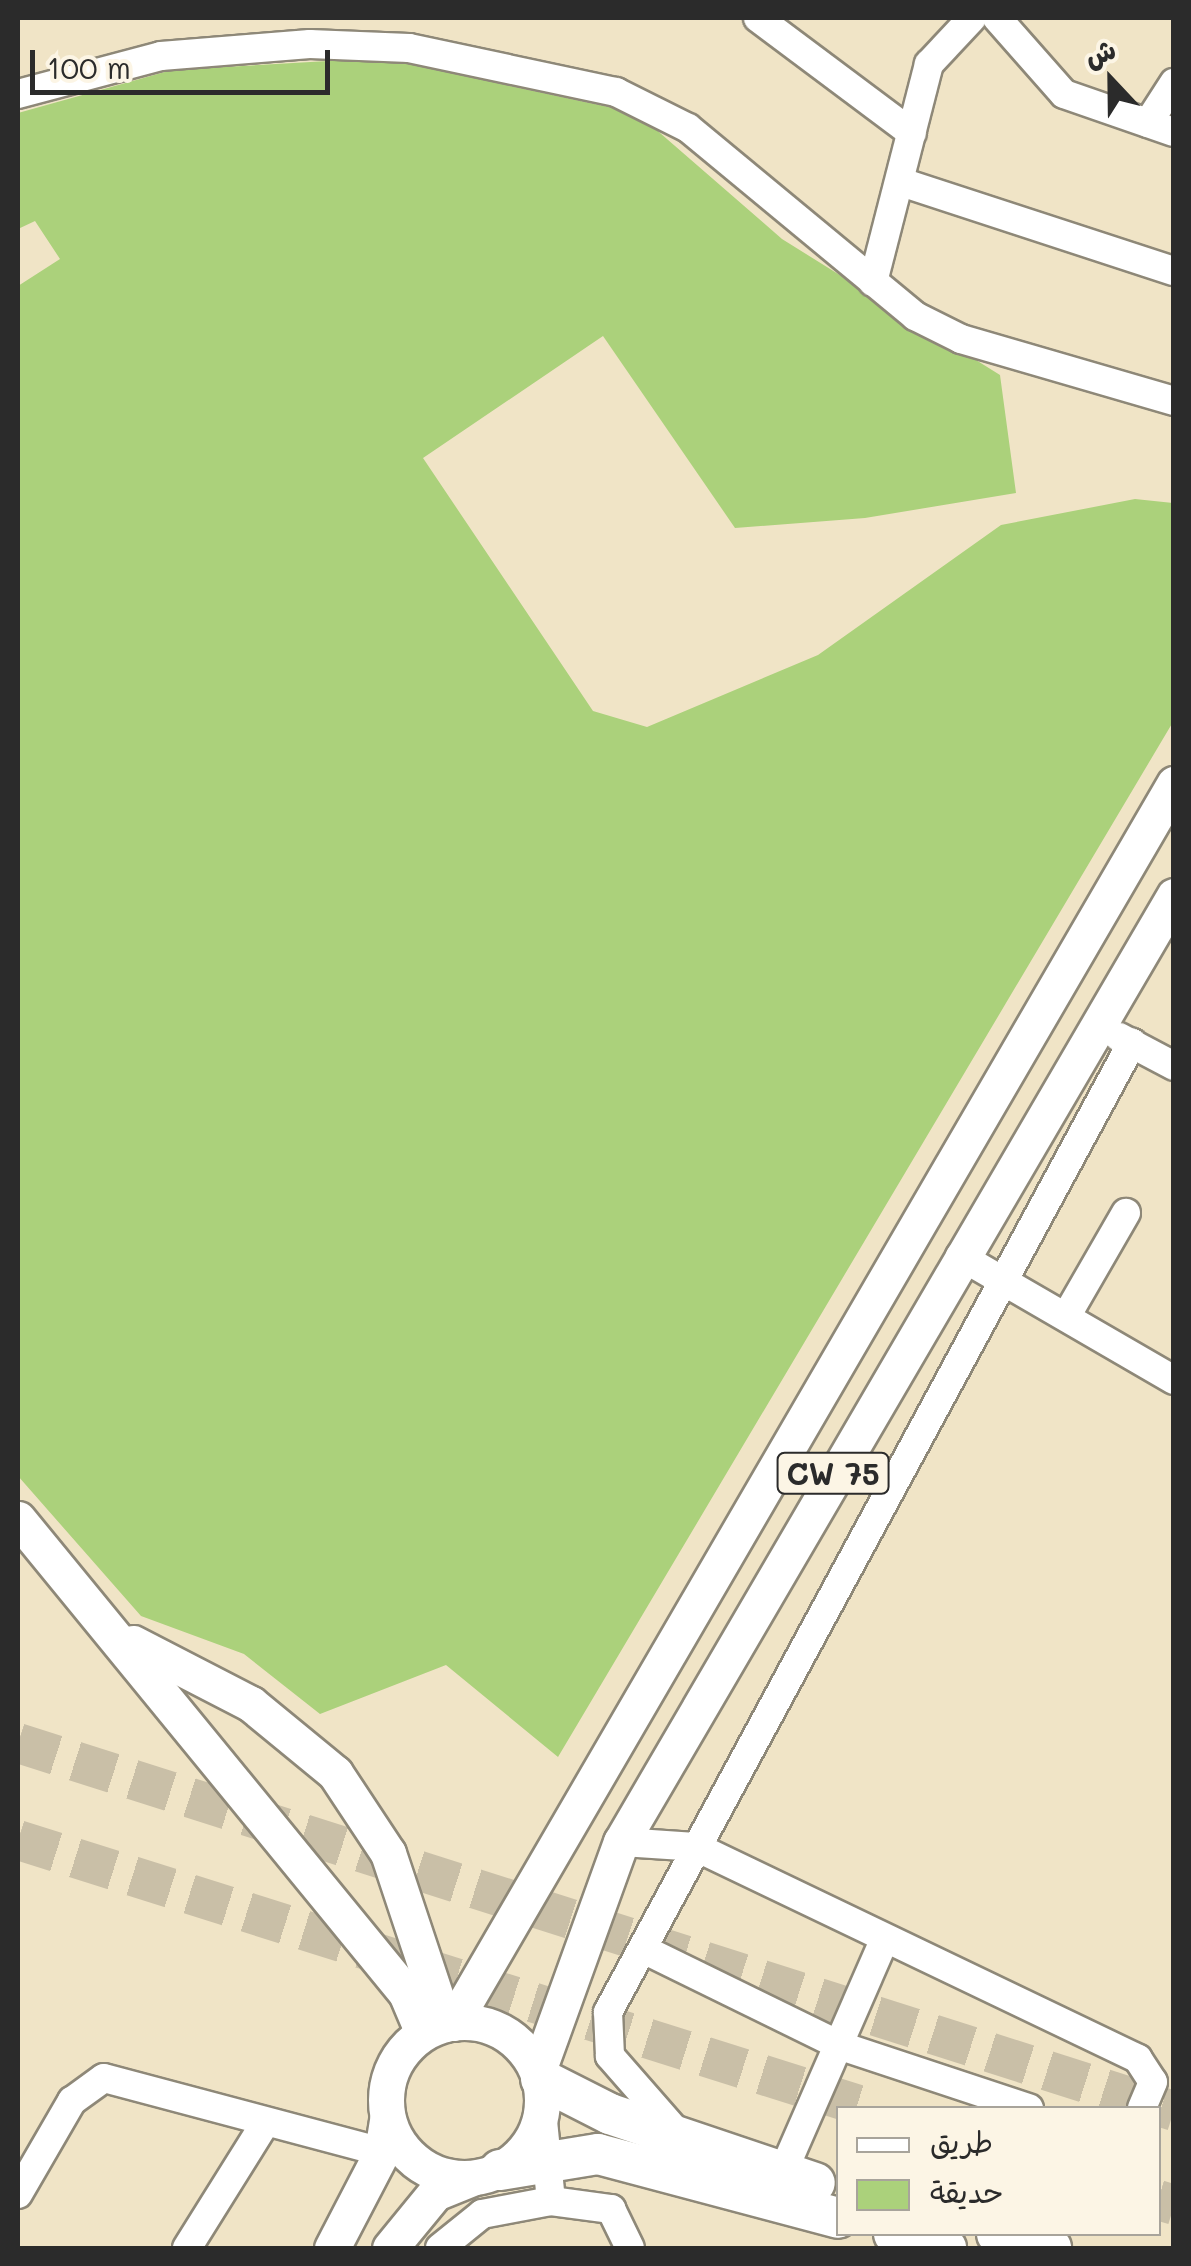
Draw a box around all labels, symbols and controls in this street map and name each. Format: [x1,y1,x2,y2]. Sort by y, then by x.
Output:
scale bar [35,30,335,92]
north arrow [1061,30,1161,130]
text: ش [1079,30,1121,75]
text: 100 m [47,47,131,87]
road number: CW 75 [776,1448,890,1498]
legend [836,2106,1161,2236]
text: طريق [930,2121,993,2161]
text: حديقة [930,2171,1004,2211]

